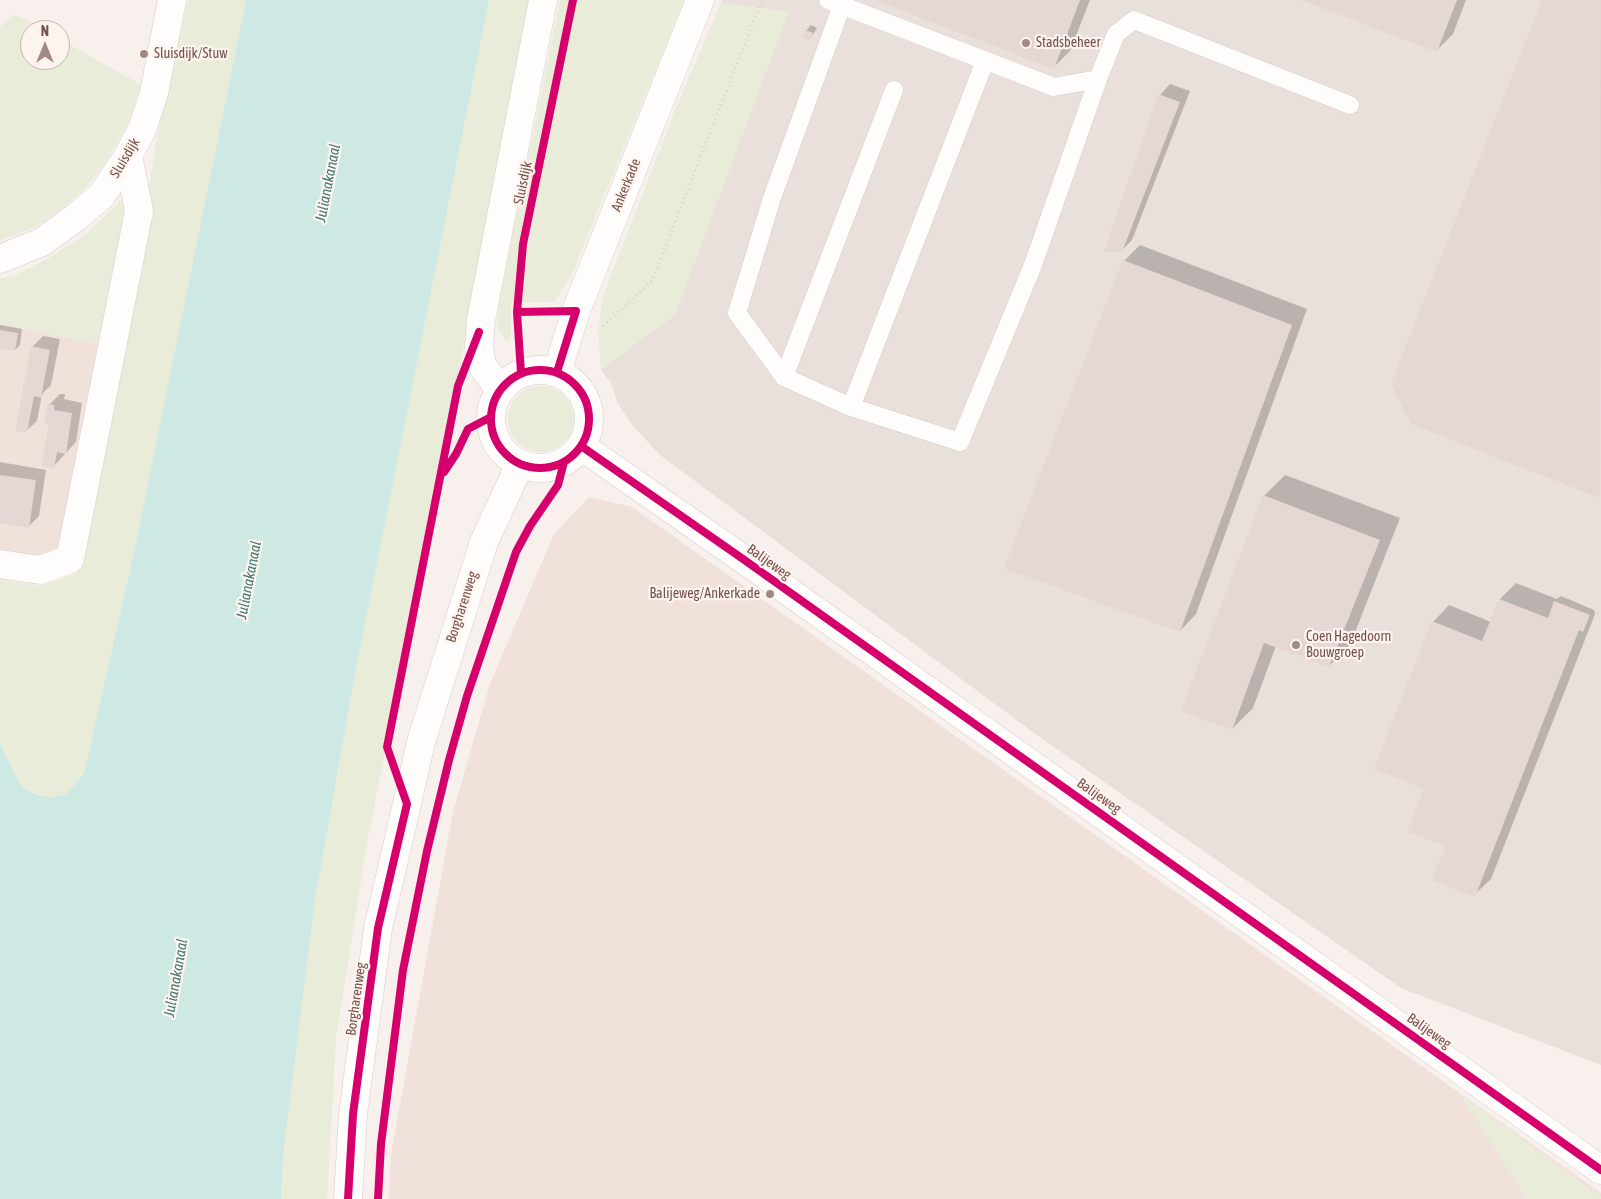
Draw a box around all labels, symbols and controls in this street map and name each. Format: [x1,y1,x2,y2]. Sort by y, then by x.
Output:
north arrow [20,20,70,70]
text: N [41,23,49,39]
place label: Stadsbeheer [1036,35,1101,51]
marker: Stadsbeheer [1020,37,1032,49]
place label: Sluisdijk/Stuw [154,46,228,62]
marker: Sluisdijk/Stuw [138,48,150,60]
street label: Sluisdijk [107,135,143,181]
water label: Julianakanaal [312,142,344,224]
street label: Ankerkade [608,156,644,214]
street label: Sluisdijk [510,160,536,206]
water label: Julianakanaal [233,539,265,621]
street label: Balijeweg [744,541,794,583]
street label: Borgharenweg [443,569,481,645]
place label: Balijeweg/Ankerkade [649,586,760,602]
marker: Balijeweg/Ankerkade [764,588,776,600]
place label: Coen Hagedoorn Bouwgroep [1306,629,1391,662]
marker: Coen Hagedoorn Bouwgroep [1290,639,1302,651]
street label: Balijeweg [1074,775,1124,817]
water label: Julianakanaal [160,937,192,1019]
street label: Borgharenweg [343,961,369,1037]
street label: Balijeweg [1404,1010,1454,1052]

